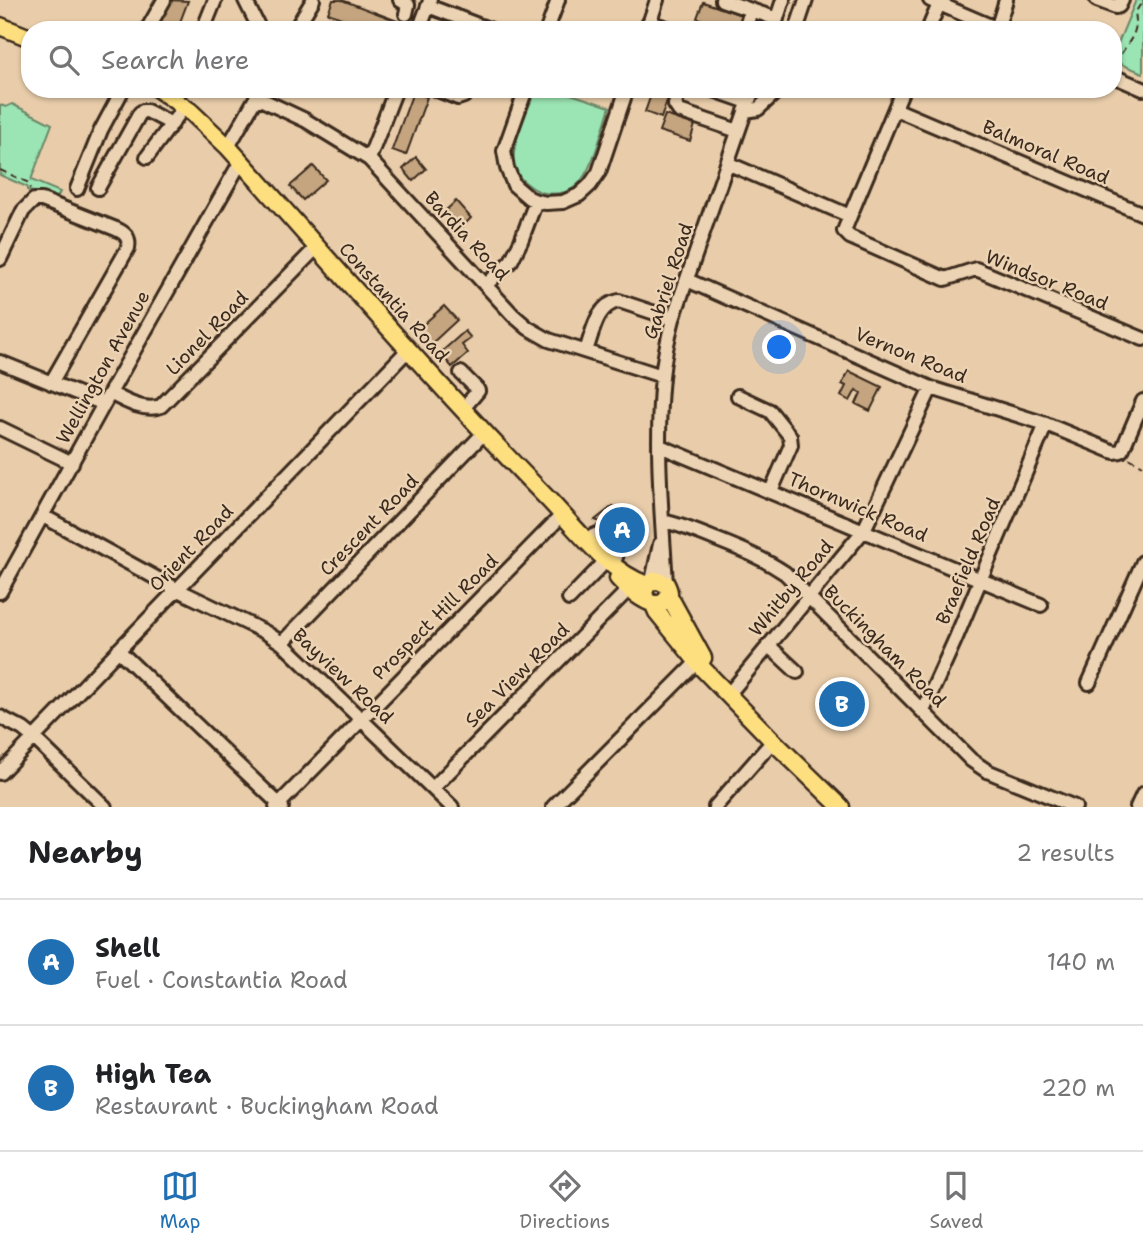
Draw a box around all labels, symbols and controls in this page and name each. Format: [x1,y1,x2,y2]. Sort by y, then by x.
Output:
search box [21,21,1122,98]
icon: search [45,41,83,79]
text: Search here [101,42,250,77]
street label: Balmoral Road [979,114,1113,190]
street label: Bardia Road [419,186,515,286]
street label: Gabriel Road [637,220,699,342]
street label: Constantia Road [333,237,455,367]
street label: Windsor Road [982,244,1112,316]
street label: Lionel Road [160,285,254,381]
street label: Wellington Avenue [50,286,156,448]
street label: Vernon Road [851,321,971,389]
your location [762,330,796,364]
street label: Thornwick Road [784,466,932,548]
street label: Crescent Road [314,469,424,581]
street label: Braefield Road [930,494,1006,628]
street label: Orient Road [143,499,239,597]
pin: A [599,504,645,556]
street label: Whitby Road [743,534,839,642]
street label: Prospect Hill Road [366,548,504,686]
street label: Buckingham Road [819,580,951,712]
street label: Sea View Road [459,617,575,733]
street label: Bayview Road [287,623,399,729]
pin: B [819,678,865,730]
text: Nearby [28,832,143,873]
text: 2 results [1016,838,1115,868]
text: Shell [95,930,160,965]
text: A [42,947,60,977]
text: 140 m [1047,947,1115,977]
text: Fuel · Constantia Road [95,965,348,995]
text: High Tea [95,1056,211,1091]
text: B [44,1073,58,1103]
text: 220 m [1041,1073,1115,1103]
text: Restaurant · Buckingham Road [95,1091,439,1121]
tab: Map [160,1167,200,1234]
tab: Directions [520,1167,610,1234]
tab: Saved [929,1167,983,1234]

